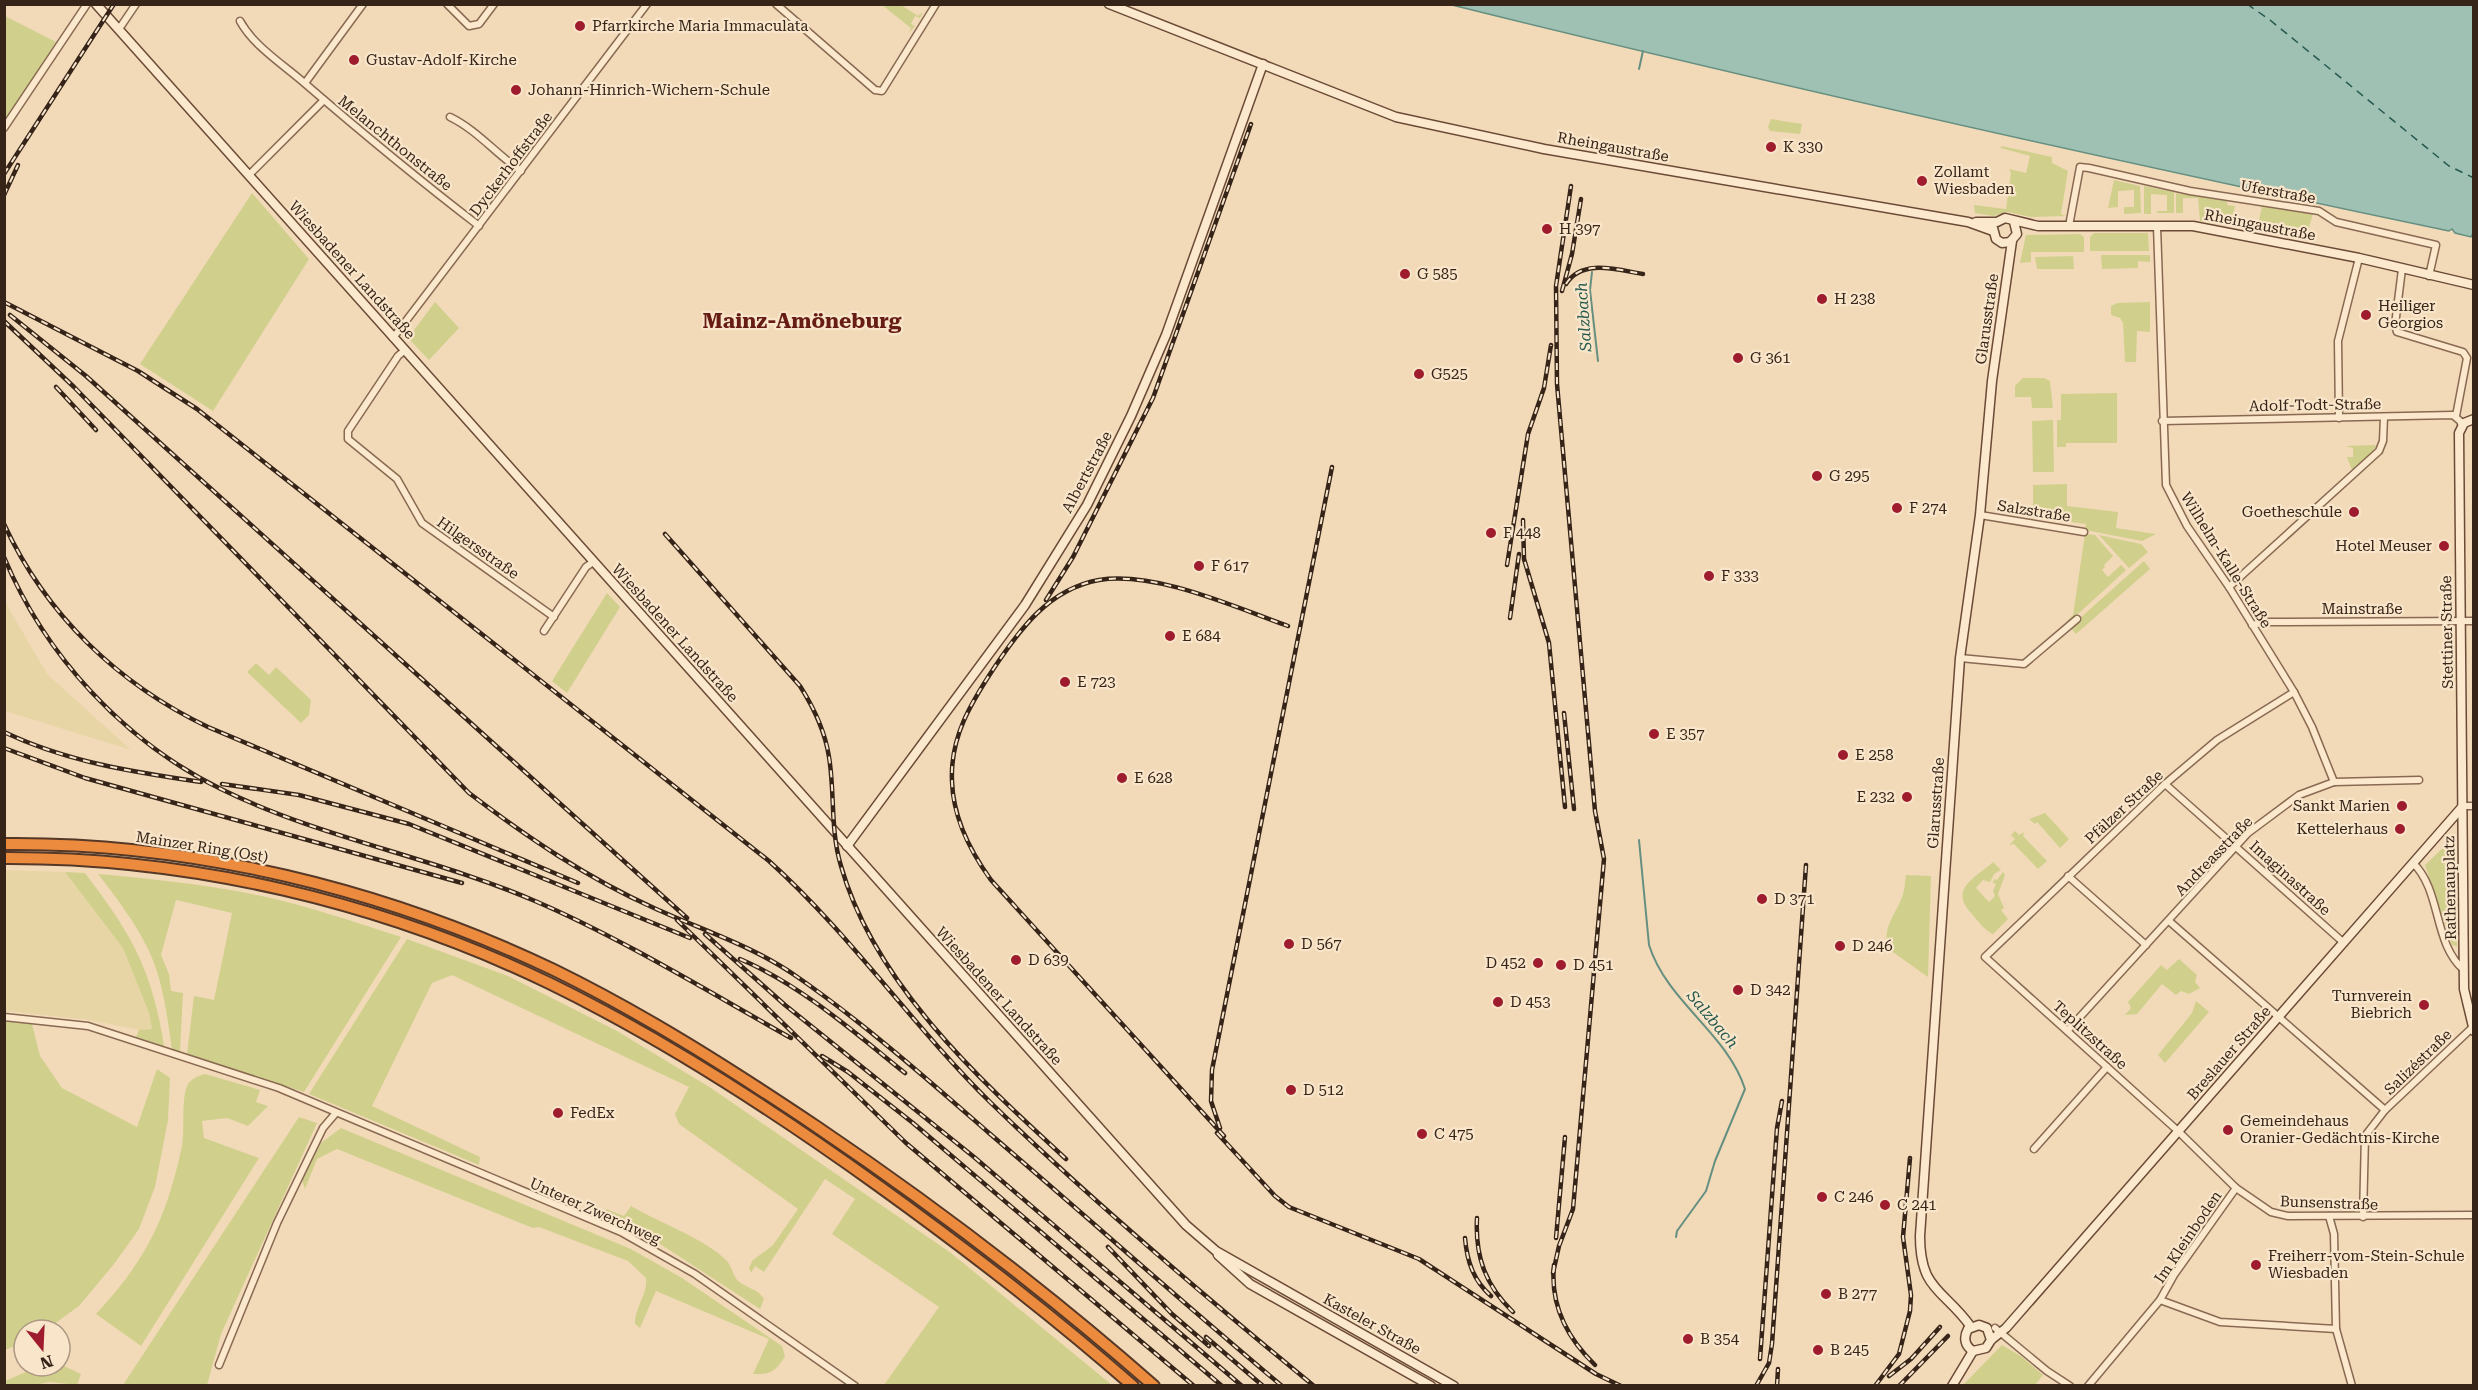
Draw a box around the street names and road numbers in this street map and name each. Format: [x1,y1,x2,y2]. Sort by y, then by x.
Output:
street label: Melanchthonstraße [334,92,456,194]
street label: Dyckerhoffstraße [466,108,556,220]
street label: Rheingaustraße [1556,128,1670,166]
street label: Uferstraße [2239,177,2317,207]
street label: Wiesbadener Landstraße [285,197,419,343]
street label: Rheingaustraße [2203,205,2317,245]
street label: Glarusstraße [1972,272,2002,366]
street label: Adolf-Todt-Straße [2249,395,2381,415]
street label: Albertstraße [1058,428,1116,516]
street label: Wilhelm-Kalle-Straße [2177,489,2275,631]
street label: Salzstraße [1996,496,2072,526]
street label: Hilgersstraße [434,513,522,583]
street label: Wiesbadener Landstraße [608,560,742,706]
street label: Stettiner Straße [2437,575,2457,689]
street label: Mainstraße [2321,600,2403,618]
street label: Glarusstraße [1924,757,1948,849]
street label: Pfälzer Straße [2081,766,2167,848]
street label: Andreasstraße [2172,812,2256,900]
street label: Mainzer Ring (Ost) [135,828,270,866]
street label: Rathenauplatz [2440,836,2460,940]
street label: Imaginastraße [2246,837,2334,919]
street label: Wiesbadener Landstraße [932,923,1066,1069]
street label: Teplitzstraße [2049,997,2131,1073]
street label: Breslauer Straße [2183,1002,2275,1104]
street label: Salizéstraße [2381,1025,2455,1099]
street label: Unterer Zwerchweg [527,1174,664,1248]
street label: Im Kleinboden [2150,1187,2226,1287]
street label: Bunsenstraße [2280,1192,2378,1214]
street label: Kasteler Straße [1320,1290,1424,1358]

